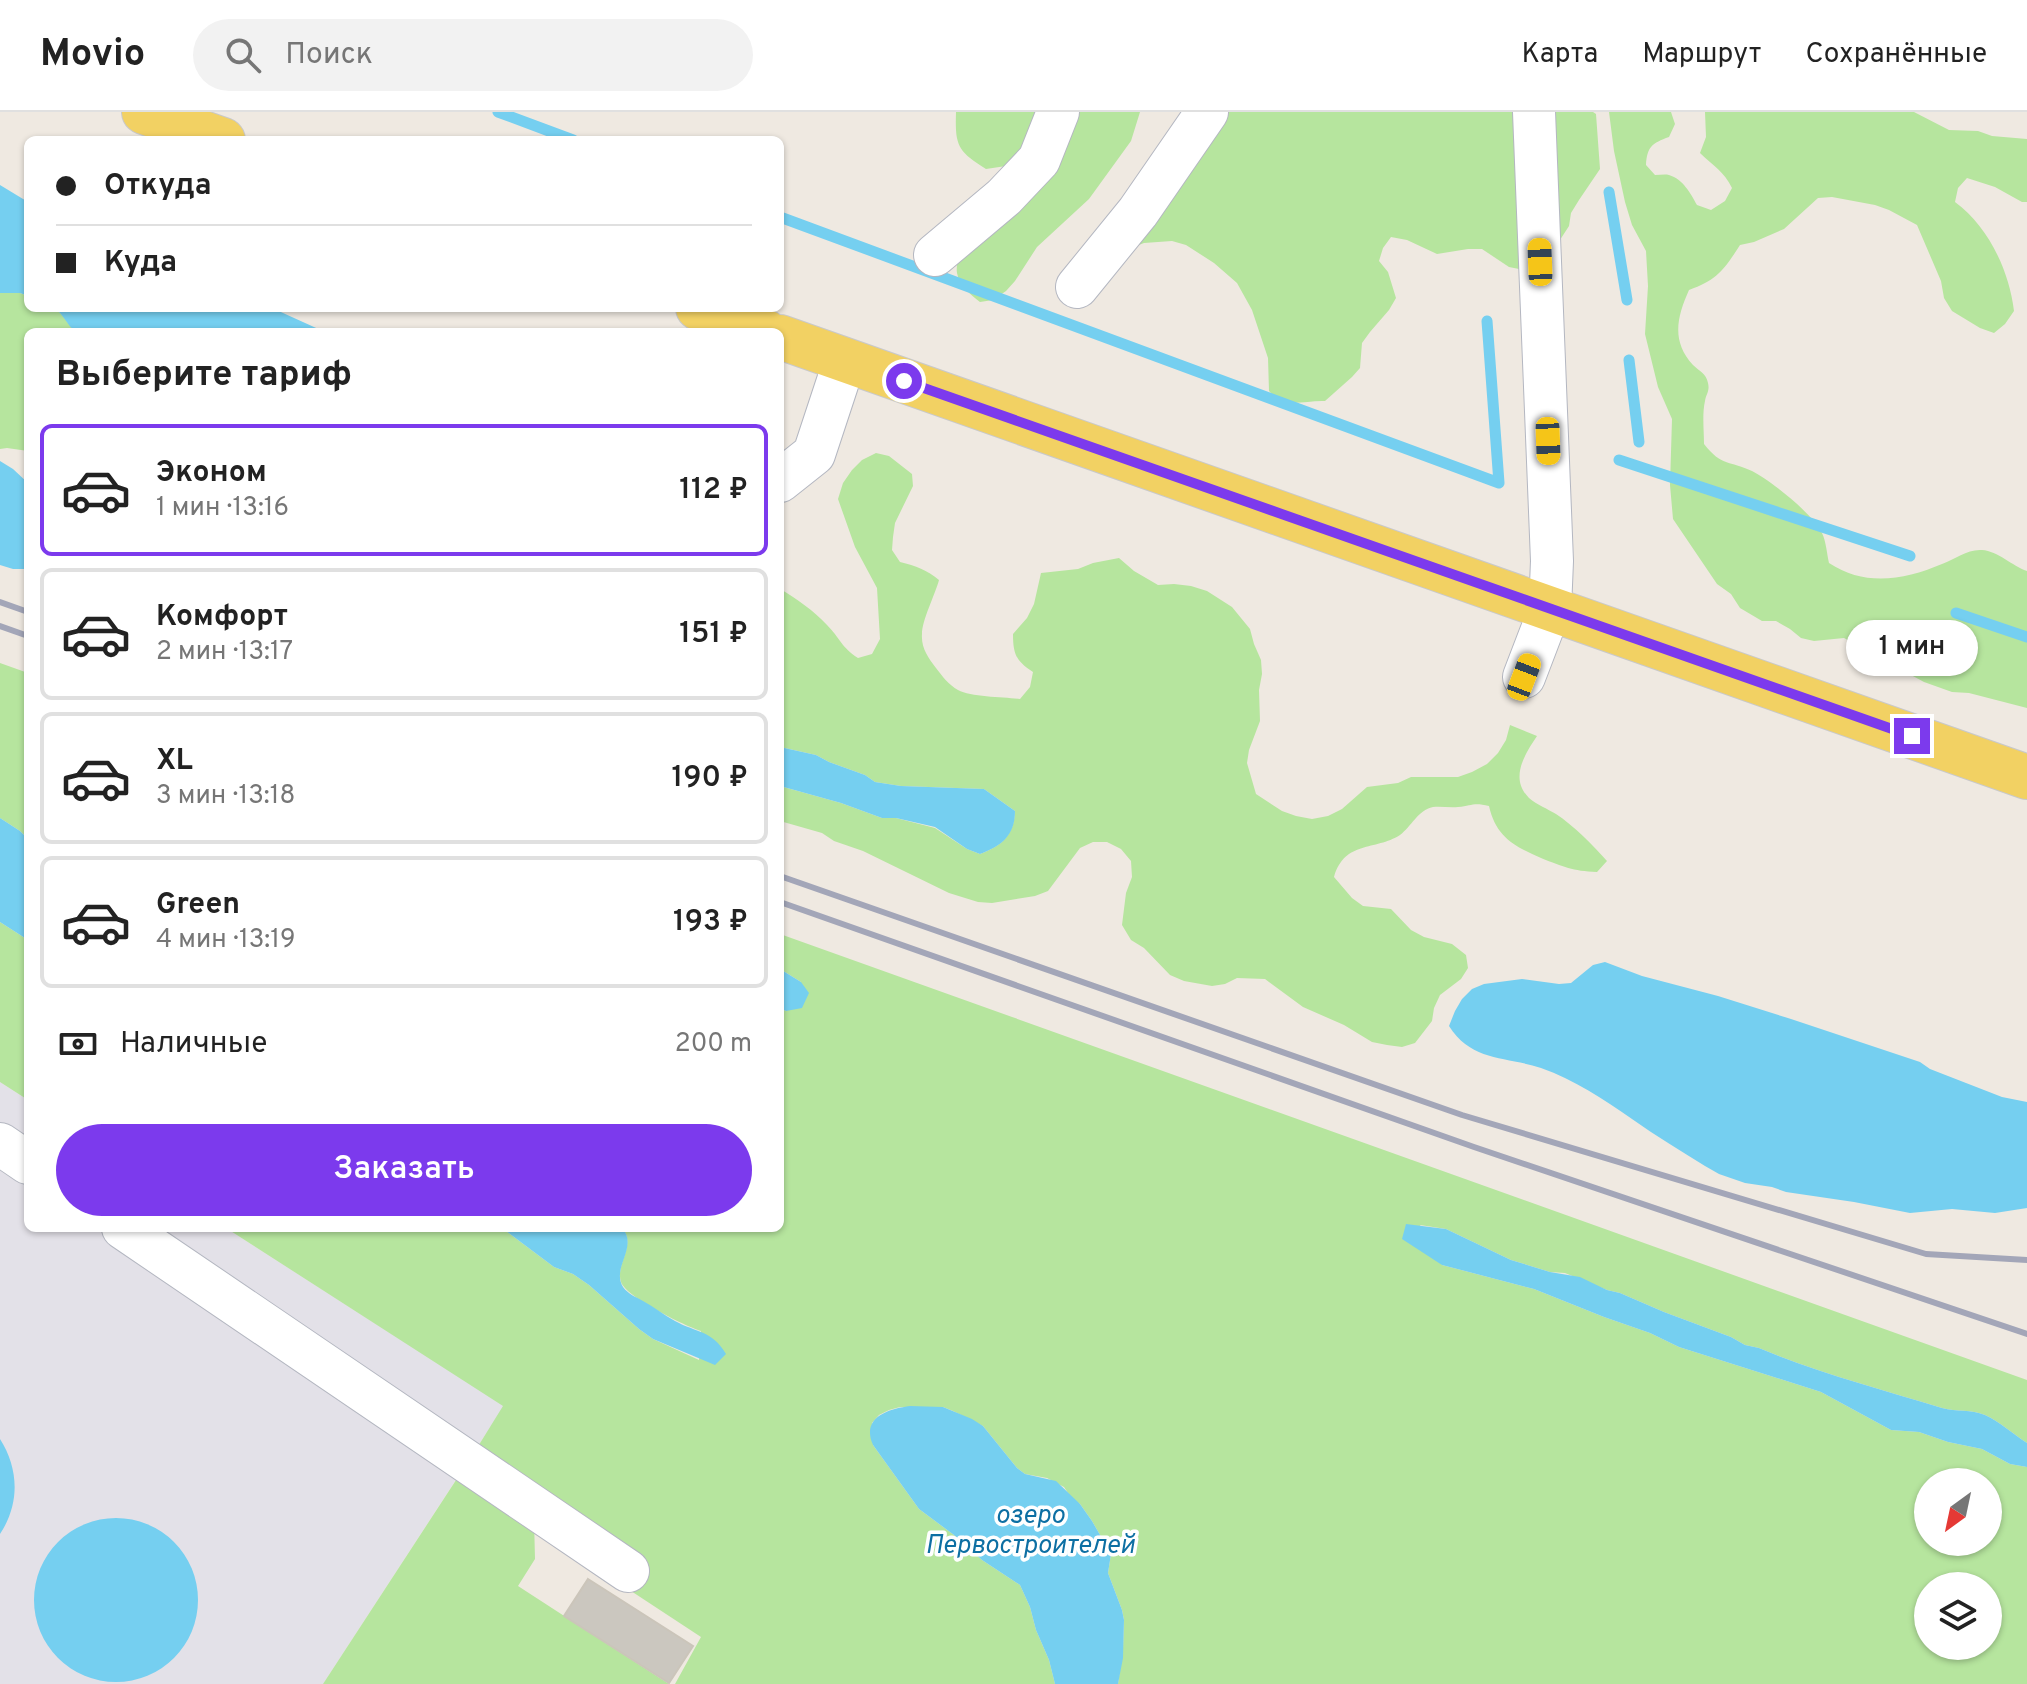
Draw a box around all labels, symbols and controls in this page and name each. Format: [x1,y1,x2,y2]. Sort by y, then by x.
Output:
search box [193,19,753,91]
text: Movio [40,31,145,80]
icon: search [221,33,265,77]
text: Поиск [285,37,373,74]
text: Карта [1522,37,1598,73]
text: Маршрут [1642,37,1761,73]
text: Сохранённые [1805,37,1987,73]
text: Откуда [104,168,212,205]
car [1527,238,1553,286]
text: Куда [104,245,177,282]
text: Выберите тариф [56,353,352,399]
route start [886,363,922,399]
car [1535,417,1561,465]
icon: car [60,454,132,526]
text: Эконом [156,455,267,492]
text: 112 ₽ [679,472,748,509]
text: 1 мин · 13:16 [156,492,289,525]
icon: car [60,598,132,670]
text: Комфорт [156,599,288,636]
text: 151 ₽ [679,616,748,653]
callout: 1 мин [1846,620,1978,676]
text: 1 мин [1879,631,1945,664]
text: 2 мин · 13:17 [156,636,293,669]
car [1504,650,1544,704]
route end [1894,718,1930,754]
icon: car [60,742,132,814]
text: XL [156,743,193,780]
text: 190 ₽ [672,760,748,797]
text: 3 мин · 13:18 [156,780,295,813]
icon: car [60,886,132,958]
text: Green [156,887,240,924]
text: 193 ₽ [673,904,748,941]
text: 4 мин · 13:19 [156,924,295,957]
icon: cash [56,1022,100,1066]
text: Наличные [120,1026,267,1063]
text: 200 m [675,1028,752,1061]
button: Заказать [56,1124,752,1216]
north arrow [1914,1468,2002,1556]
map controls [1914,1468,2002,1660]
water label: озеро Первостроителей [925,1500,1136,1563]
button: layers [1914,1572,2002,1660]

